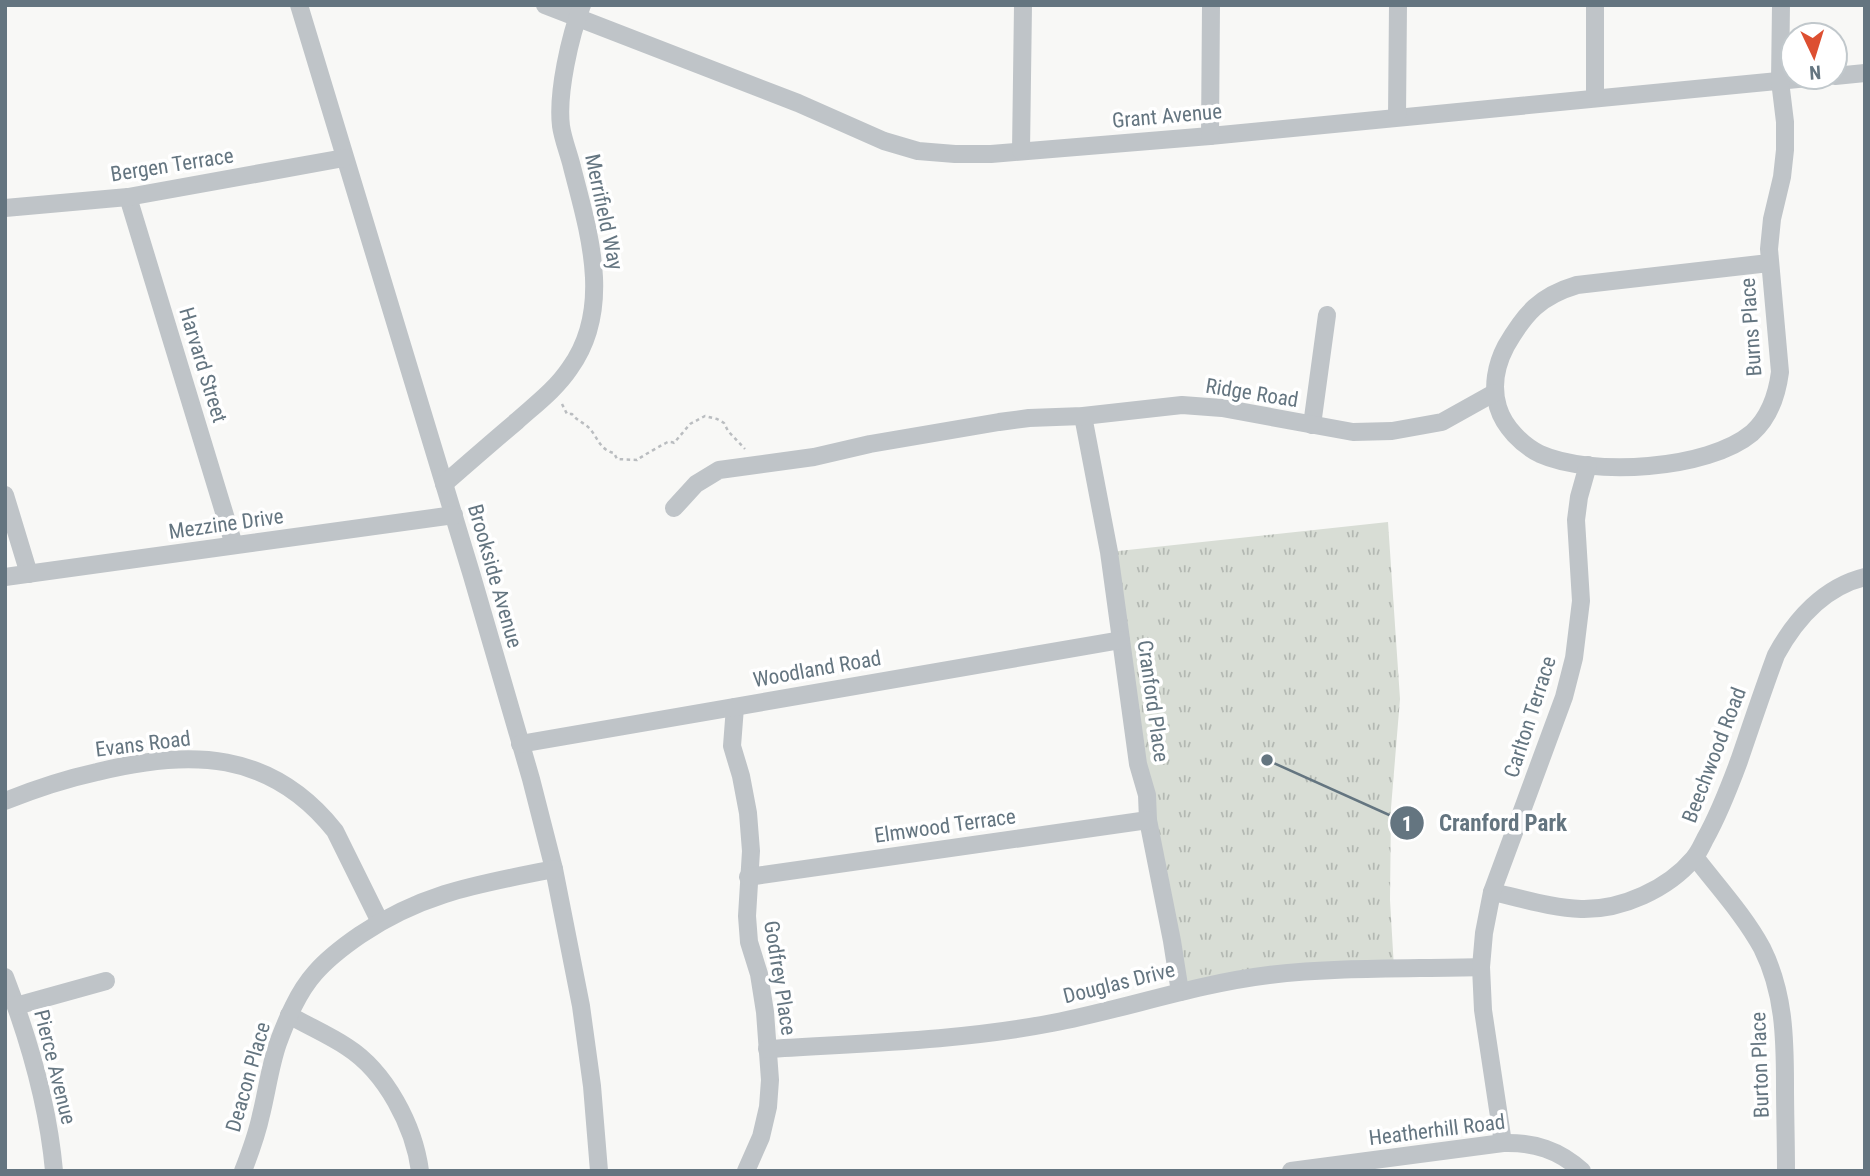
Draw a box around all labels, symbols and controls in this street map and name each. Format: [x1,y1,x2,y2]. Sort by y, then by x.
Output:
north arrow [1779,21,1849,91]
text: N [1809,61,1822,84]
street label: Grant Avenue [1111,99,1223,133]
street label: Bergen Terrace [109,143,235,187]
street label: Merrifield Way [580,152,628,272]
street label: Burns Place [1736,277,1766,377]
street label: Harvard Street [174,304,232,426]
street label: Ridge Road [1204,374,1300,412]
street label: Brookside Avenue [463,501,527,651]
street label: Mezzine Drive [167,504,285,544]
street label: Cranford Place [1133,639,1173,764]
street label: Woodland Road [751,646,883,692]
street label: Carlton Terrace [1499,653,1561,781]
street label: Beechwood Road [1677,684,1751,826]
street label: Evans Road [94,726,192,762]
callout: Cranford Park [1390,801,1581,845]
street label: Elmwood Terrace [873,804,1017,848]
text: Cranford Park [1439,810,1568,837]
text: 1 [1402,812,1412,836]
street label: Godfrey Place [759,919,801,1037]
street label: Douglas Drive [1061,958,1177,1008]
street label: Pierce Avenue [29,1007,81,1127]
street label: Burton Place [1746,1011,1774,1118]
street label: Deacon Place [221,1019,275,1135]
street label: Heatherhill Road [1367,1110,1507,1150]

